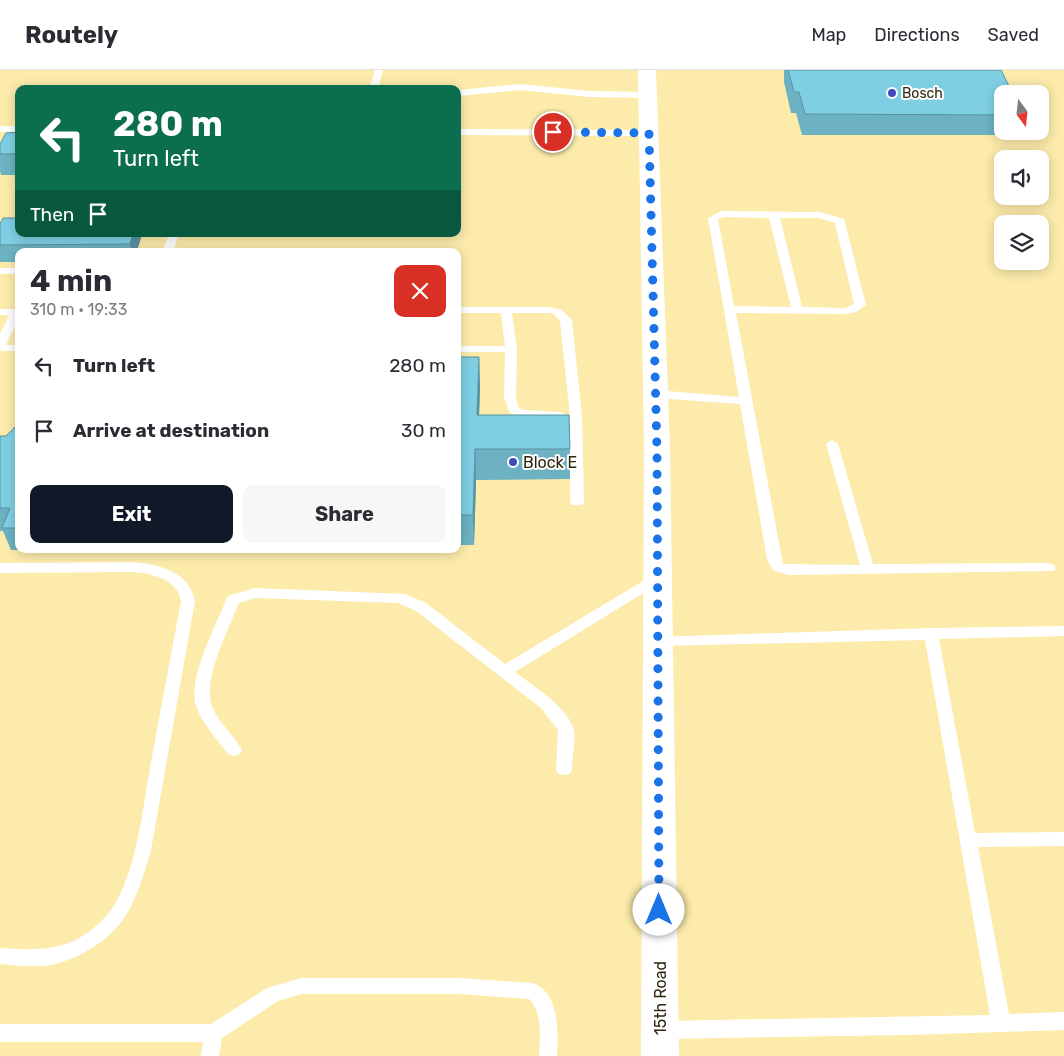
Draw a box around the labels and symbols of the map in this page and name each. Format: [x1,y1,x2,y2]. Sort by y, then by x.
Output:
place label: Bosch [902,85,943,102]
north arrow [994,85,1049,140]
marker: Bosch [886,87,898,99]
pin [532,111,574,153]
place label: Block E [523,453,577,472]
marker: Block E [507,456,519,468]
position arrow [632,883,684,935]
street label: 15th Road [651,961,670,1035]

